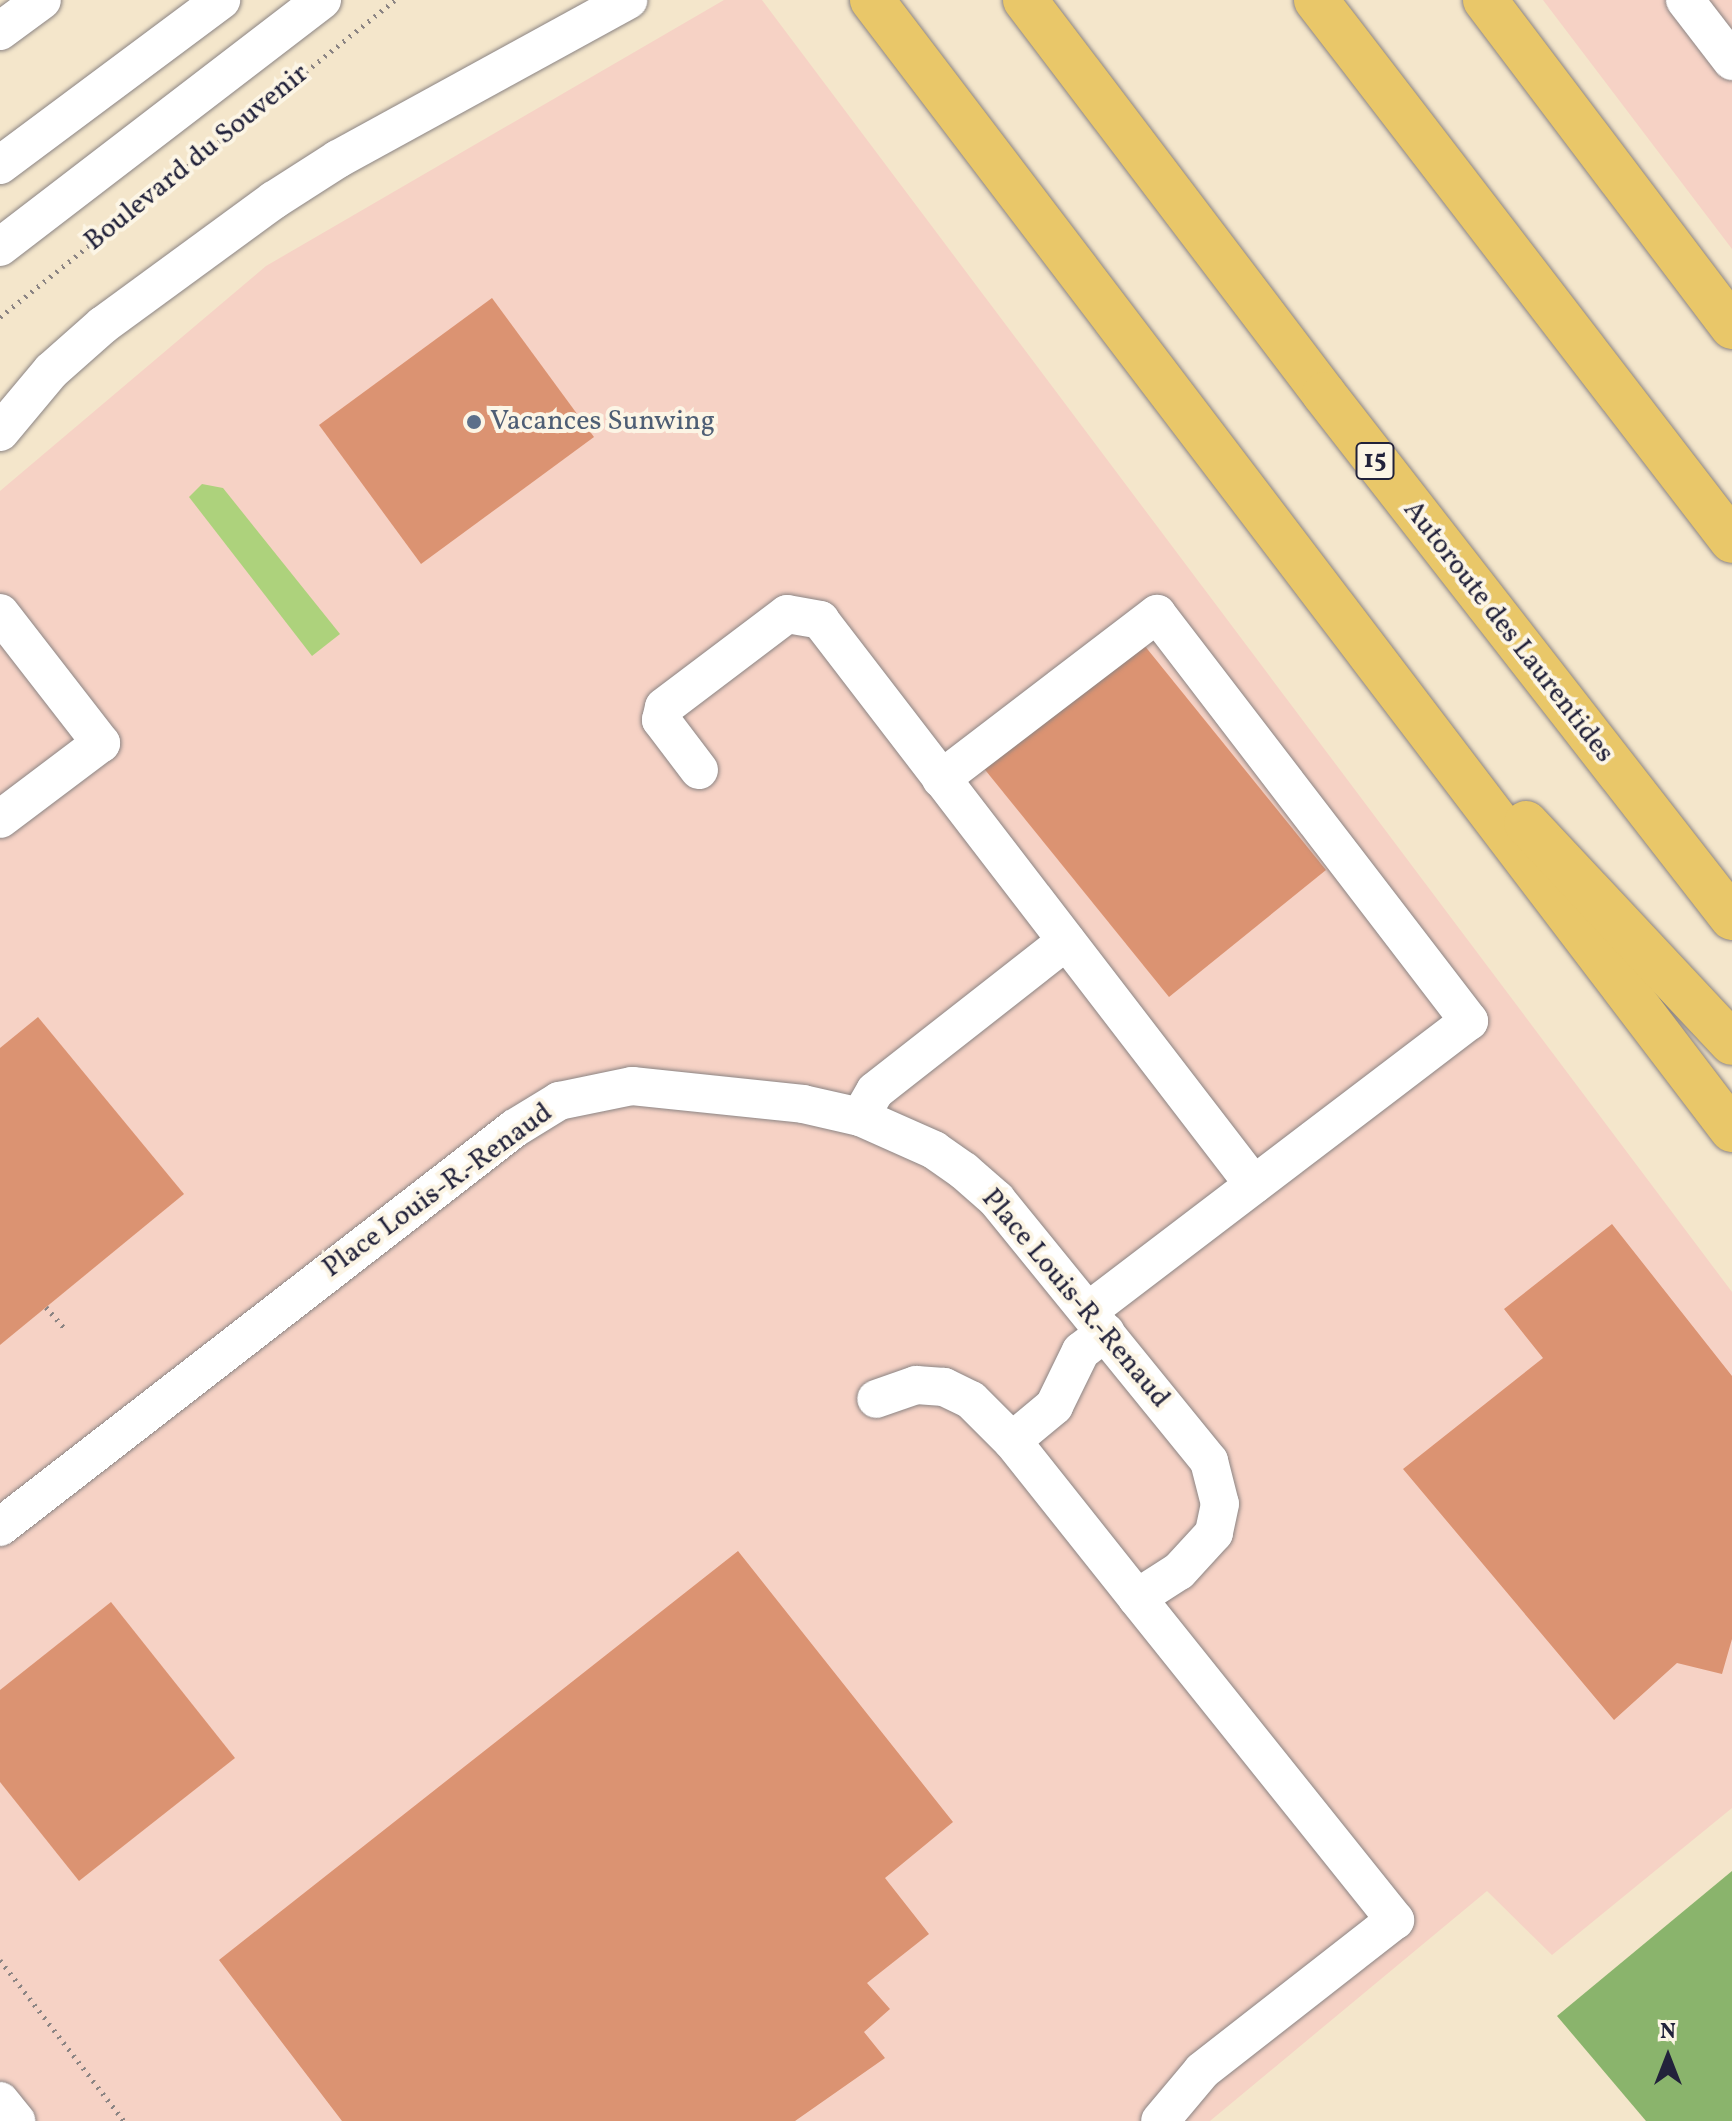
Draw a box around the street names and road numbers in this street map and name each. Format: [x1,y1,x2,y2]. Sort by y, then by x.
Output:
street label: Boulevard du Souvenir [78,57,316,259]
road number: 15 [1355,439,1395,483]
street label: Autoroute des Laurentides [1395,494,1621,770]
street label: Place Louis-R.-Renaud [317,1096,559,1286]
street label: Place Louis-R.-Renaud [974,1183,1176,1415]

